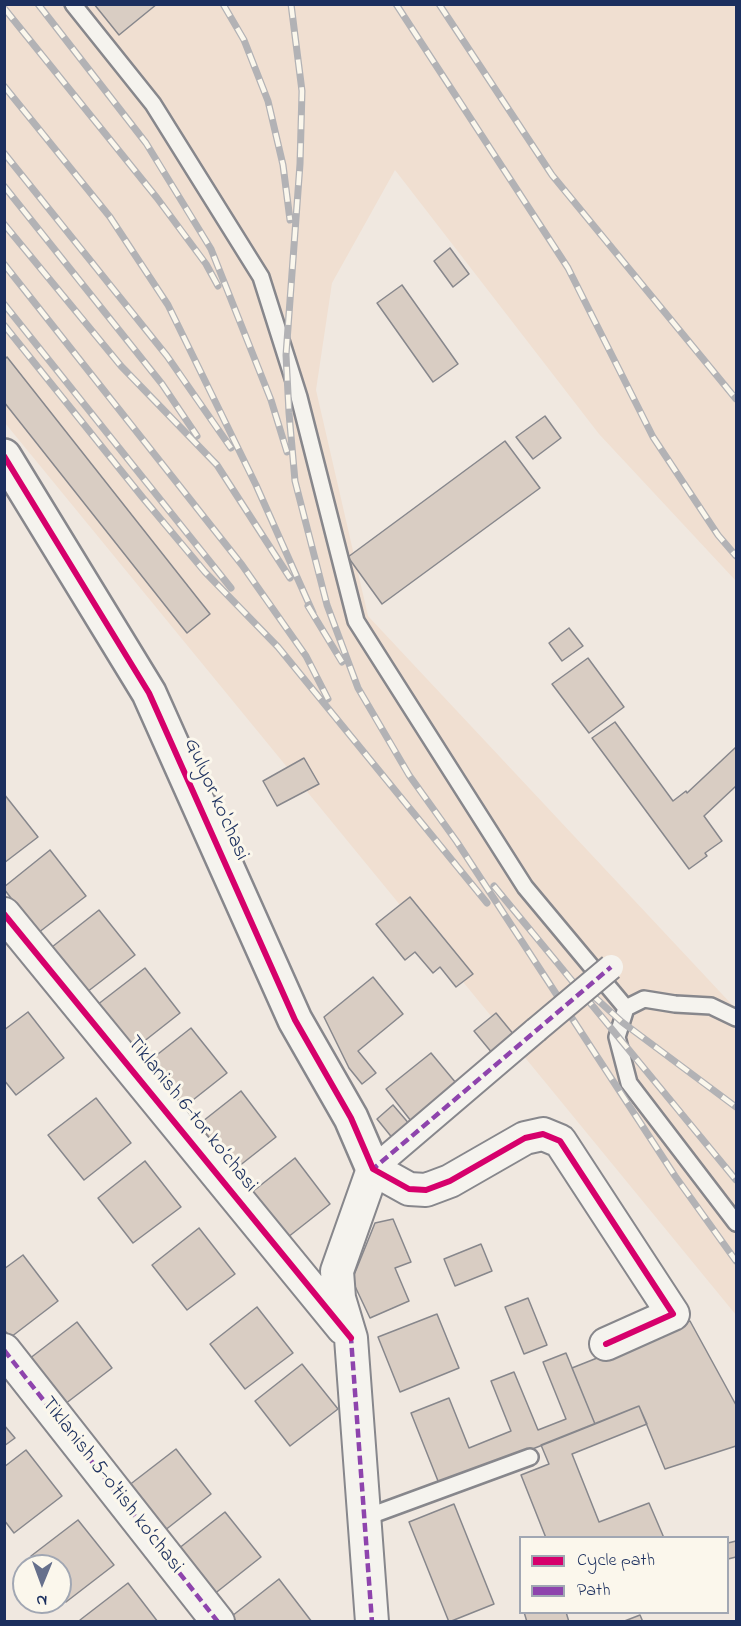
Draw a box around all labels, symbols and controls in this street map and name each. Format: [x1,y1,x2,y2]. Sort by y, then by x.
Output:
street label: Gulyor ko'chasi [177,735,253,865]
street label: Tiklanish 6-tor ko‘chasi [120,1032,262,1198]
street label: Tiklanish 5-o'tish ko‘chasi [34,1393,188,1579]
legend [519,1536,729,1614]
text: Cycle path [577,1548,655,1574]
north arrow [12,1554,72,1614]
text: Path [577,1578,611,1604]
text: N [36,1588,47,1612]

